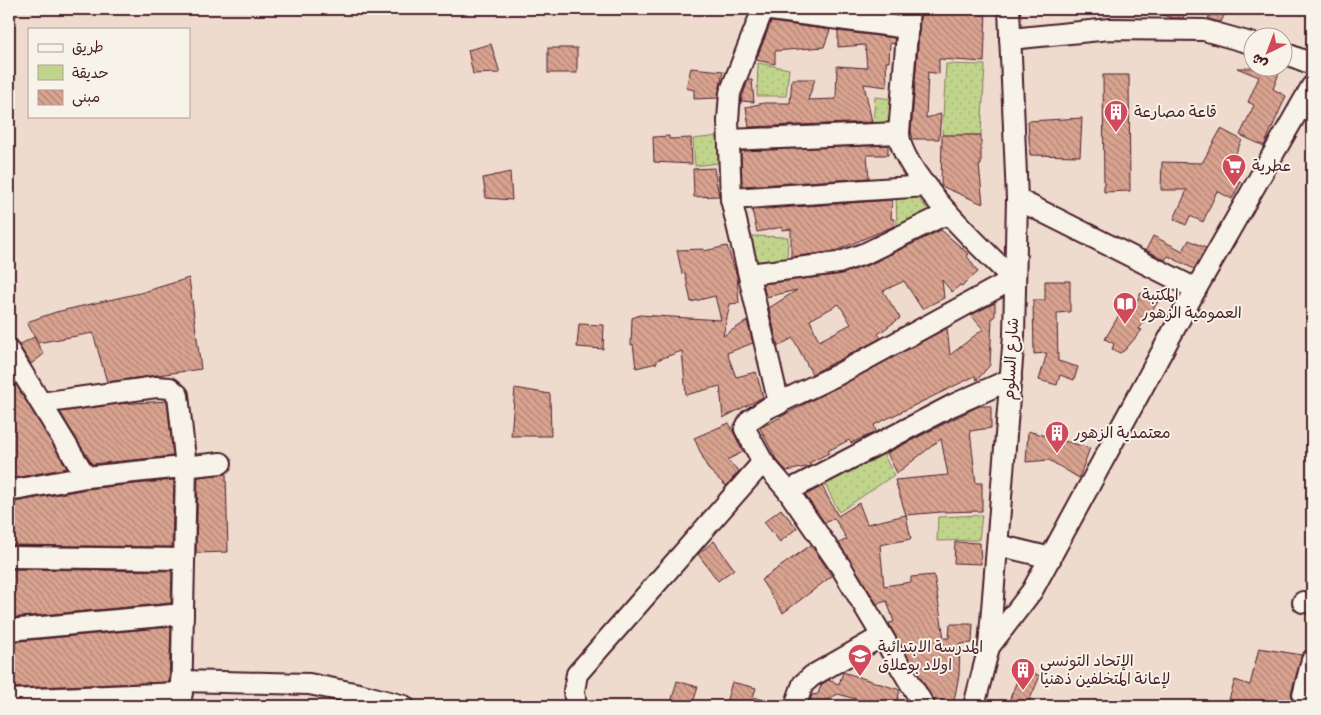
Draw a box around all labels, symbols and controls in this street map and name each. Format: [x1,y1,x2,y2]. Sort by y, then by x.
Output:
legend [28,28,190,118]
north arrow [1244,28,1294,78]
text: طريق [72,38,104,57]
text: ش [1248,50,1271,73]
text: حديقة [72,64,109,83]
text: مبنى [72,88,100,107]
building icon: قاعة مصارعة [1103,99,1129,133]
place label: قاعة مصارعة [1134,102,1217,122]
supermarket icon: عطرية [1221,153,1247,187]
place label: عطرية [1252,156,1291,176]
place label: المكتبة العمومية الزهور [1141,285,1242,323]
library icon: المكتبة العمومية الزهور [1112,291,1138,325]
street label: شارع السلوم [999,317,1025,401]
building icon: معتمدية الزهور [1044,420,1070,454]
place label: معتمدية الزهور [1073,423,1171,443]
place label: المدرسة الابتدائية اولاد بوعلاق [878,637,983,675]
school or university icon: المدرسة الابتدائية اولاد بوعلاق [847,643,873,677]
place label: الإتحاد التونسي لإعانة المتخلفين ذهنيا [1040,651,1170,689]
building icon: الإتحاد التونسي لإعانة المتخلفين ذهنيا [1010,657,1036,691]

